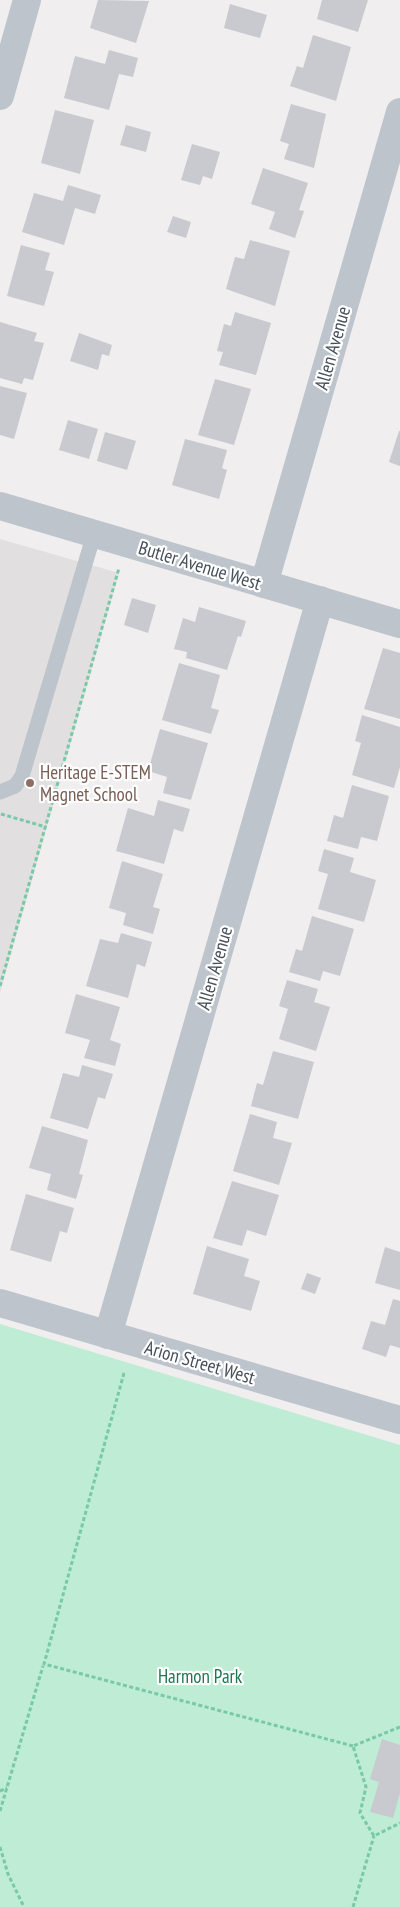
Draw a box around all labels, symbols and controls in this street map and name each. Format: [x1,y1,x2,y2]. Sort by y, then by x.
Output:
street label: Allen Avenue [309,303,355,392]
street label: Butler Avenue West [136,535,265,595]
place label: Heritage E-STEM Magnet School [40,760,151,806]
marker: Heritage E-STEM Magnet School [24,777,36,789]
street label: Allen Avenue [191,923,237,1012]
street label: Arion Street West [142,1335,259,1389]
park label: Harmon Park [158,1664,243,1688]

